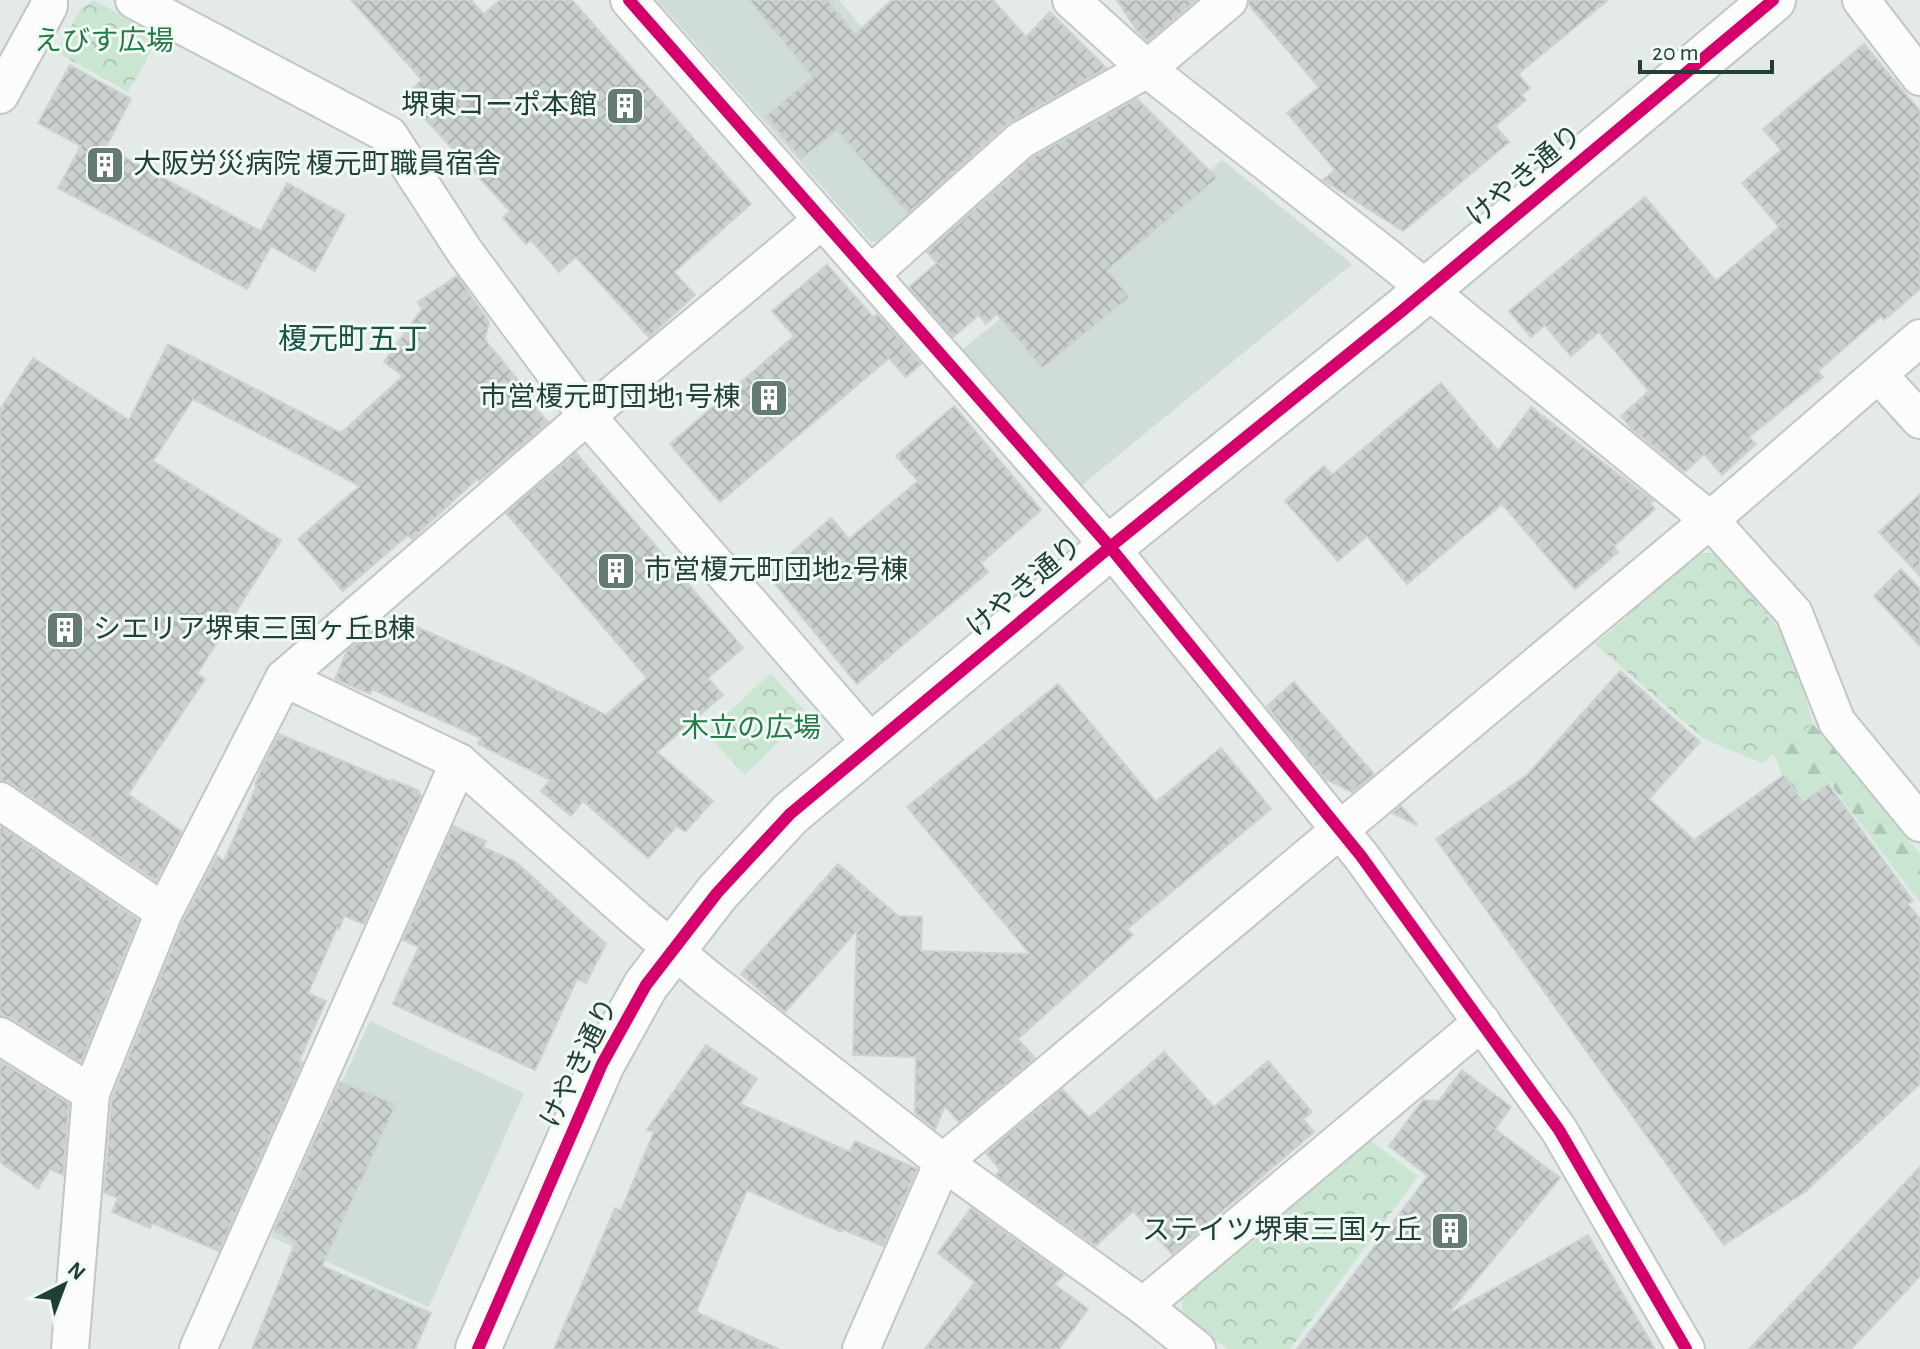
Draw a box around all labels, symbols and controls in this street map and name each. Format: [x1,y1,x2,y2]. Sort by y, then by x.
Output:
scale bar [1640,24,1772,74]
park label: えびす広場 [34,26,174,56]
text: 20 m [1652,41,1699,65]
building icon: 堺東コーポ本館 [604,85,646,127]
place label: 堺東コーポ本館 [401,90,597,120]
street label: けやき通り [1461,119,1588,232]
building icon: 大阪労災病院 榎元町職員宿舎 [84,144,126,186]
place label: 大阪労災病院 榎元町職員宿舎 [133,149,502,179]
district label: 榎元町五丁 [278,323,428,355]
building icon: 市営榎元町団地1号棟 [748,377,790,419]
place label: 市営榎元町団地1号棟 [479,382,741,412]
street label: けやき通り [961,530,1088,643]
building icon: 市営榎元町団地2号棟 [595,550,637,592]
place label: 市営榎元町団地2号棟 [644,555,909,585]
building icon: シエリア堺東三国ヶ丘B棟 [44,609,86,651]
place label: シエリア堺東三国ヶ丘B棟 [93,614,416,644]
park label: 木立の広場 [681,713,821,743]
street label: けやき通り [535,993,623,1132]
building icon: ステイツ堺東三国ヶ丘 [1429,1210,1471,1252]
place label: ステイツ堺東三国ヶ丘 [1142,1215,1422,1245]
north arrow [24,1245,104,1325]
text: N [64,1258,90,1284]

